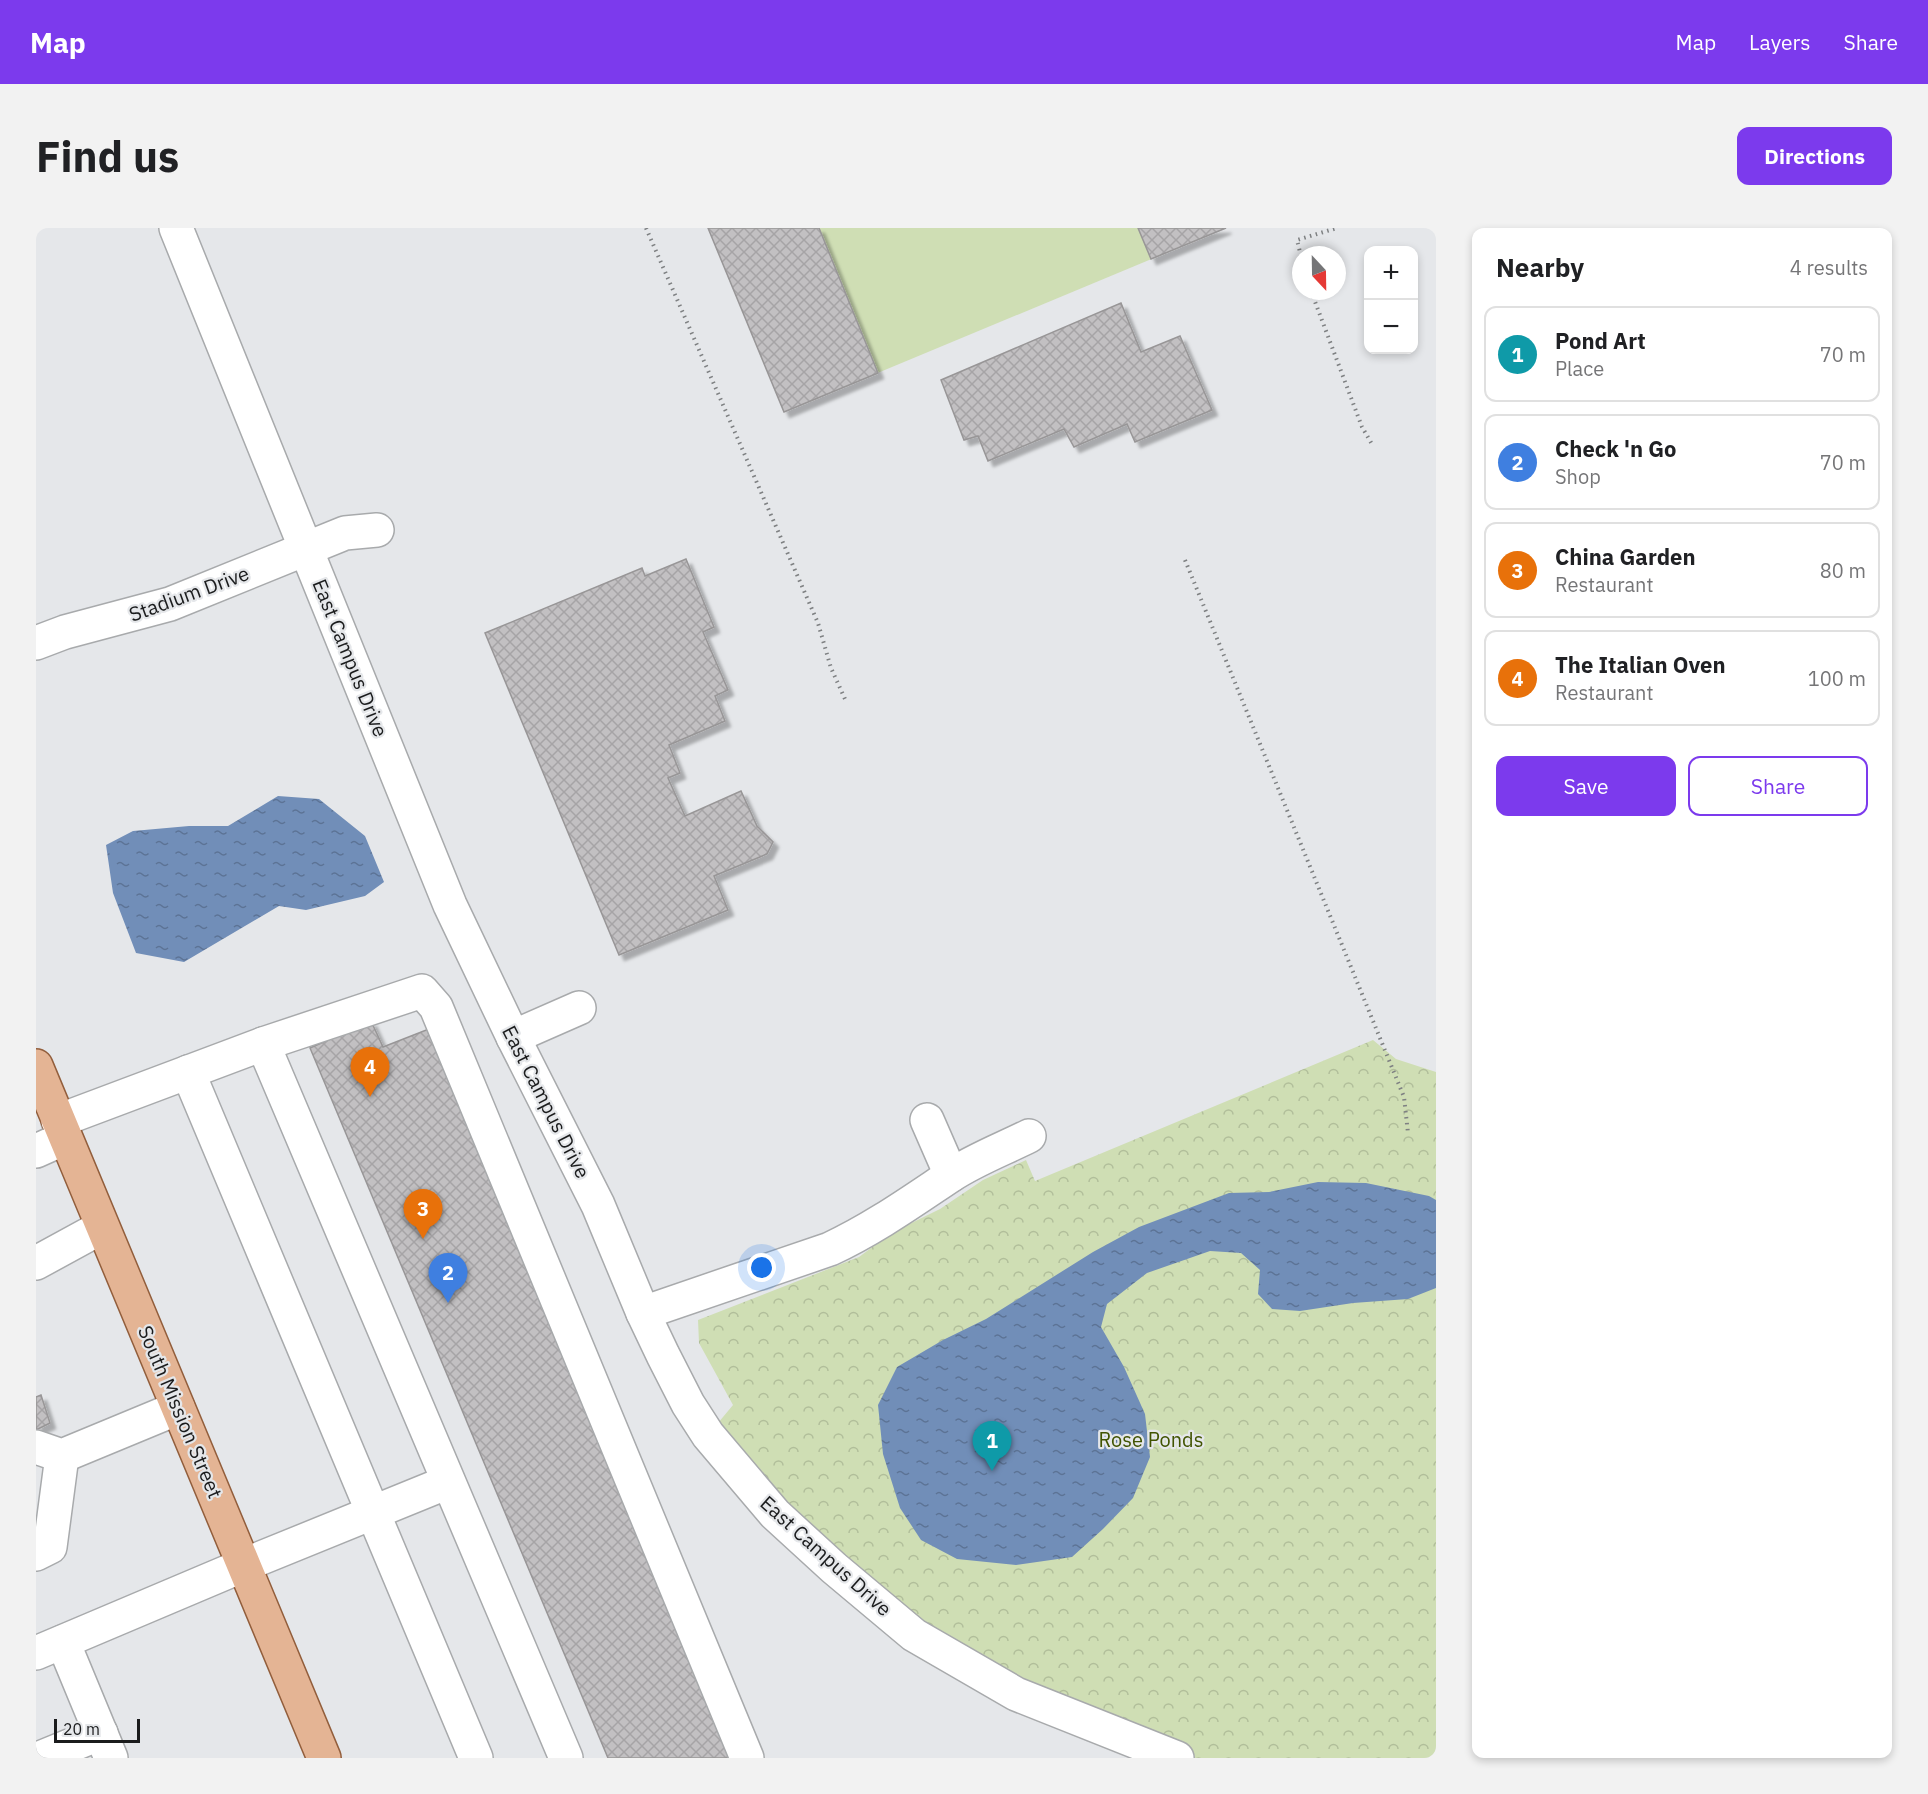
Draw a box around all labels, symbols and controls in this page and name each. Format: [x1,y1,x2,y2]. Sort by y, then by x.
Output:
text: Map [30,24,86,61]
text: Map [1676,28,1716,56]
text: Layers [1749,28,1811,56]
text: Share [1844,28,1898,56]
button: Directions [1737,127,1892,185]
text: Find us [36,129,179,184]
north arrow [1292,246,1346,300]
map controls [1364,246,1418,354]
button: + [1364,246,1418,300]
text: Nearby [1496,250,1584,284]
text: 4 results [1790,254,1868,281]
button: − [1364,300,1418,354]
text: Pond Art [1555,326,1646,355]
text: 1 [1512,341,1524,368]
text: 70 m [1820,341,1866,368]
text: Place [1555,355,1604,382]
text: Check 'n Go [1555,434,1677,463]
text: 2 [1512,449,1524,476]
text: 70 m [1820,449,1866,476]
text: Shop [1555,463,1601,490]
text: China Garden [1555,542,1696,571]
text: 3 [1512,557,1524,584]
text: 80 m [1820,557,1866,584]
street label: Stadium Drive [125,559,253,628]
text: Restaurant [1555,571,1653,598]
street label: East Campus Drive [306,575,394,741]
text: The Italian Oven [1555,650,1726,679]
text: 4 [1512,665,1524,692]
text: 100 m [1808,665,1866,692]
text: Restaurant [1555,679,1653,706]
button: Save [1496,756,1676,816]
button: Share [1688,756,1868,816]
street label: East Campus Drive [496,1021,597,1183]
pin: 4 [350,1048,390,1097]
pin: 3 [404,1190,442,1239]
your location [747,1253,776,1282]
pin: 2 [428,1254,468,1303]
street label: South Mission Street [132,1321,229,1502]
pin: 1 [972,1422,1012,1471]
park label: Rose Ponds [1099,1426,1203,1453]
street label: East Campus Drive [755,1489,898,1622]
scale bar [54,1716,140,1744]
text: 20 m [63,1719,100,1739]

